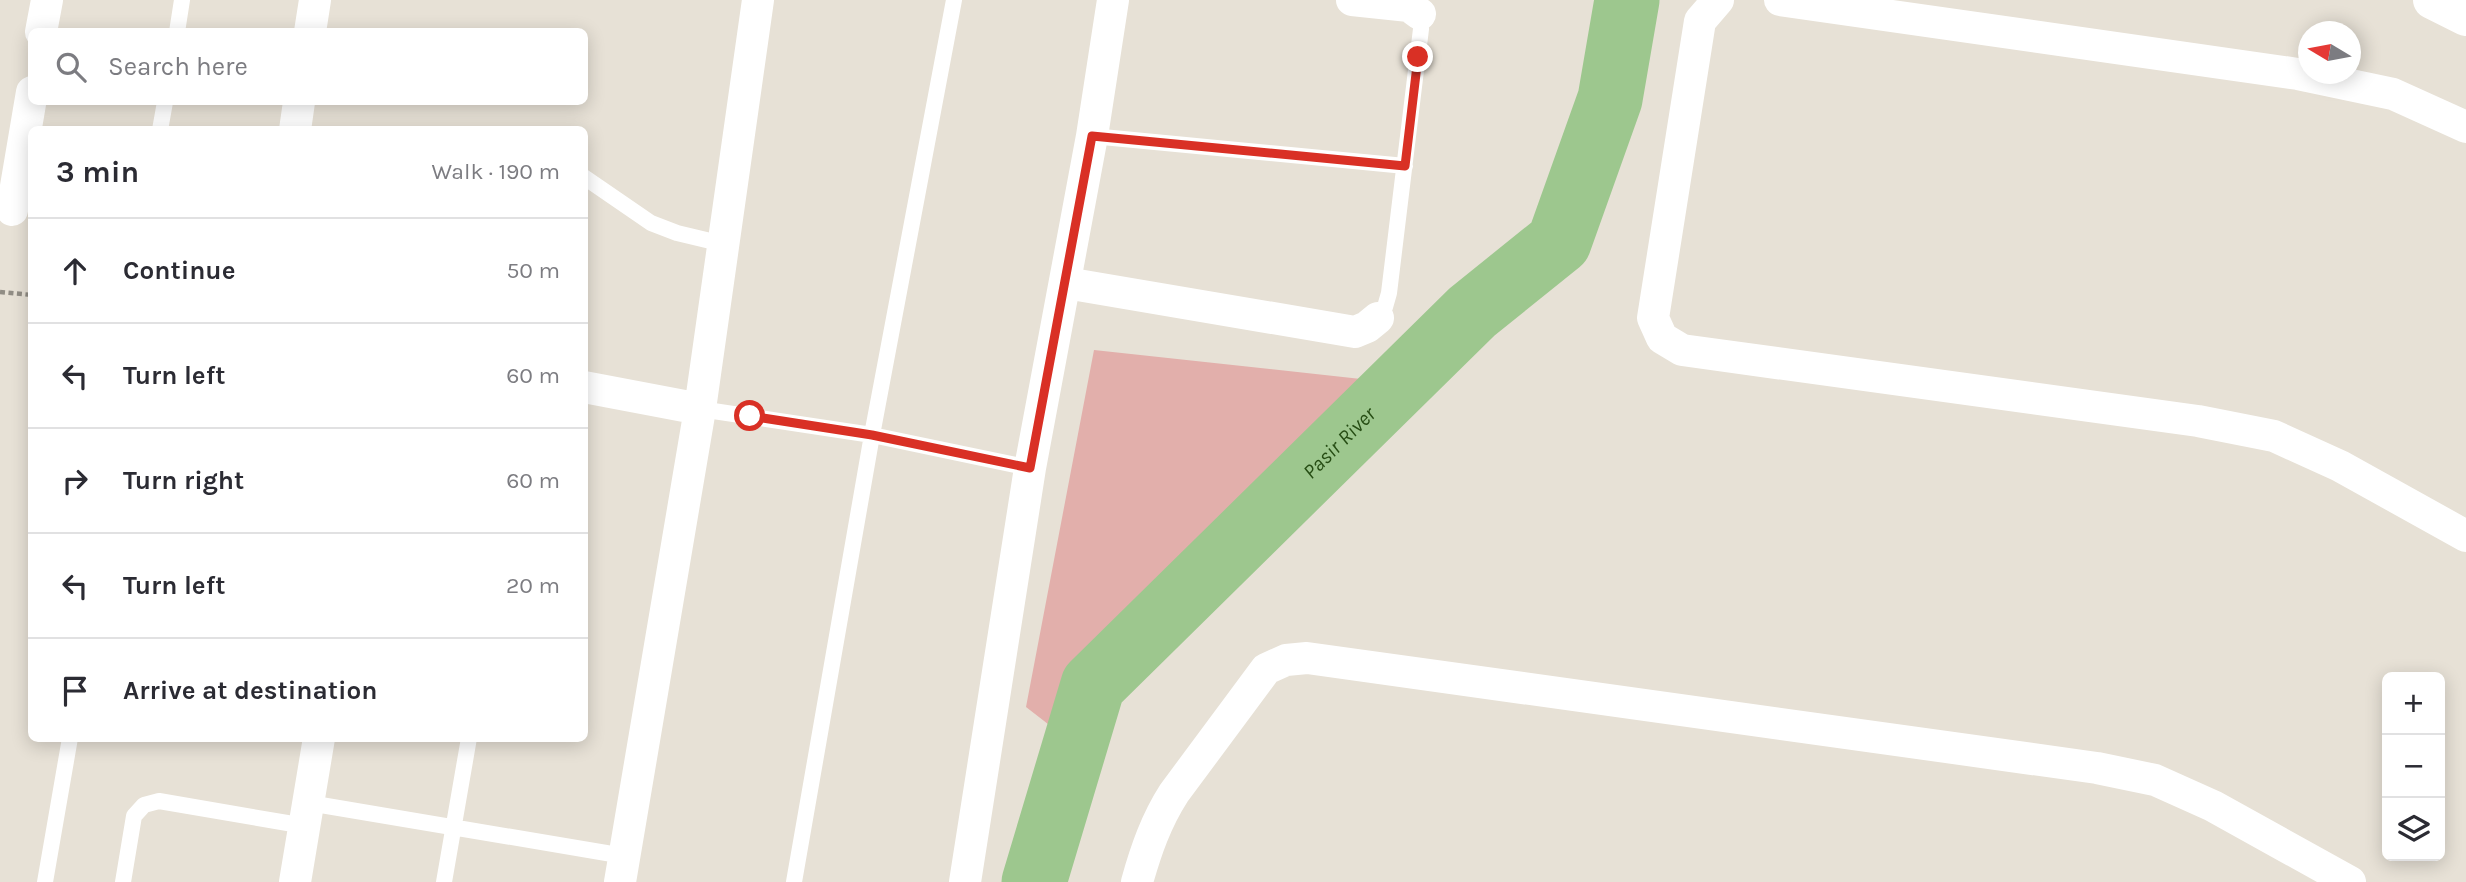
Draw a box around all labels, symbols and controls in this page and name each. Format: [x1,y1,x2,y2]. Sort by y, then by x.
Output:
north arrow [2298,21,2361,84]
search box [28,28,588,105]
route end [1402,41,1433,72]
icon: search [52,48,90,86]
text: Search here [108,51,248,82]
text: 3 min [56,154,139,190]
text: Walk · 190 m [432,158,560,185]
icon: ahead [56,252,94,290]
text: Continue [123,255,235,286]
text: 50 m [506,257,560,284]
icon: left [56,357,94,395]
text: Turn left [123,360,225,391]
text: 60 m [506,362,560,389]
route start [734,400,765,431]
water label: Pasir River [1298,401,1381,484]
icon: right [56,462,94,500]
text: Turn right [123,465,244,496]
text: 60 m [506,467,560,494]
icon: left [56,567,94,605]
text: Turn left [123,570,225,601]
text: 20 m [506,572,560,599]
icon: arrive [56,672,94,710]
map controls [2382,672,2445,861]
button: + [2382,672,2445,735]
text: Arrive at destination [123,675,377,706]
button: − [2382,735,2445,798]
button: layers [2382,798,2445,861]

